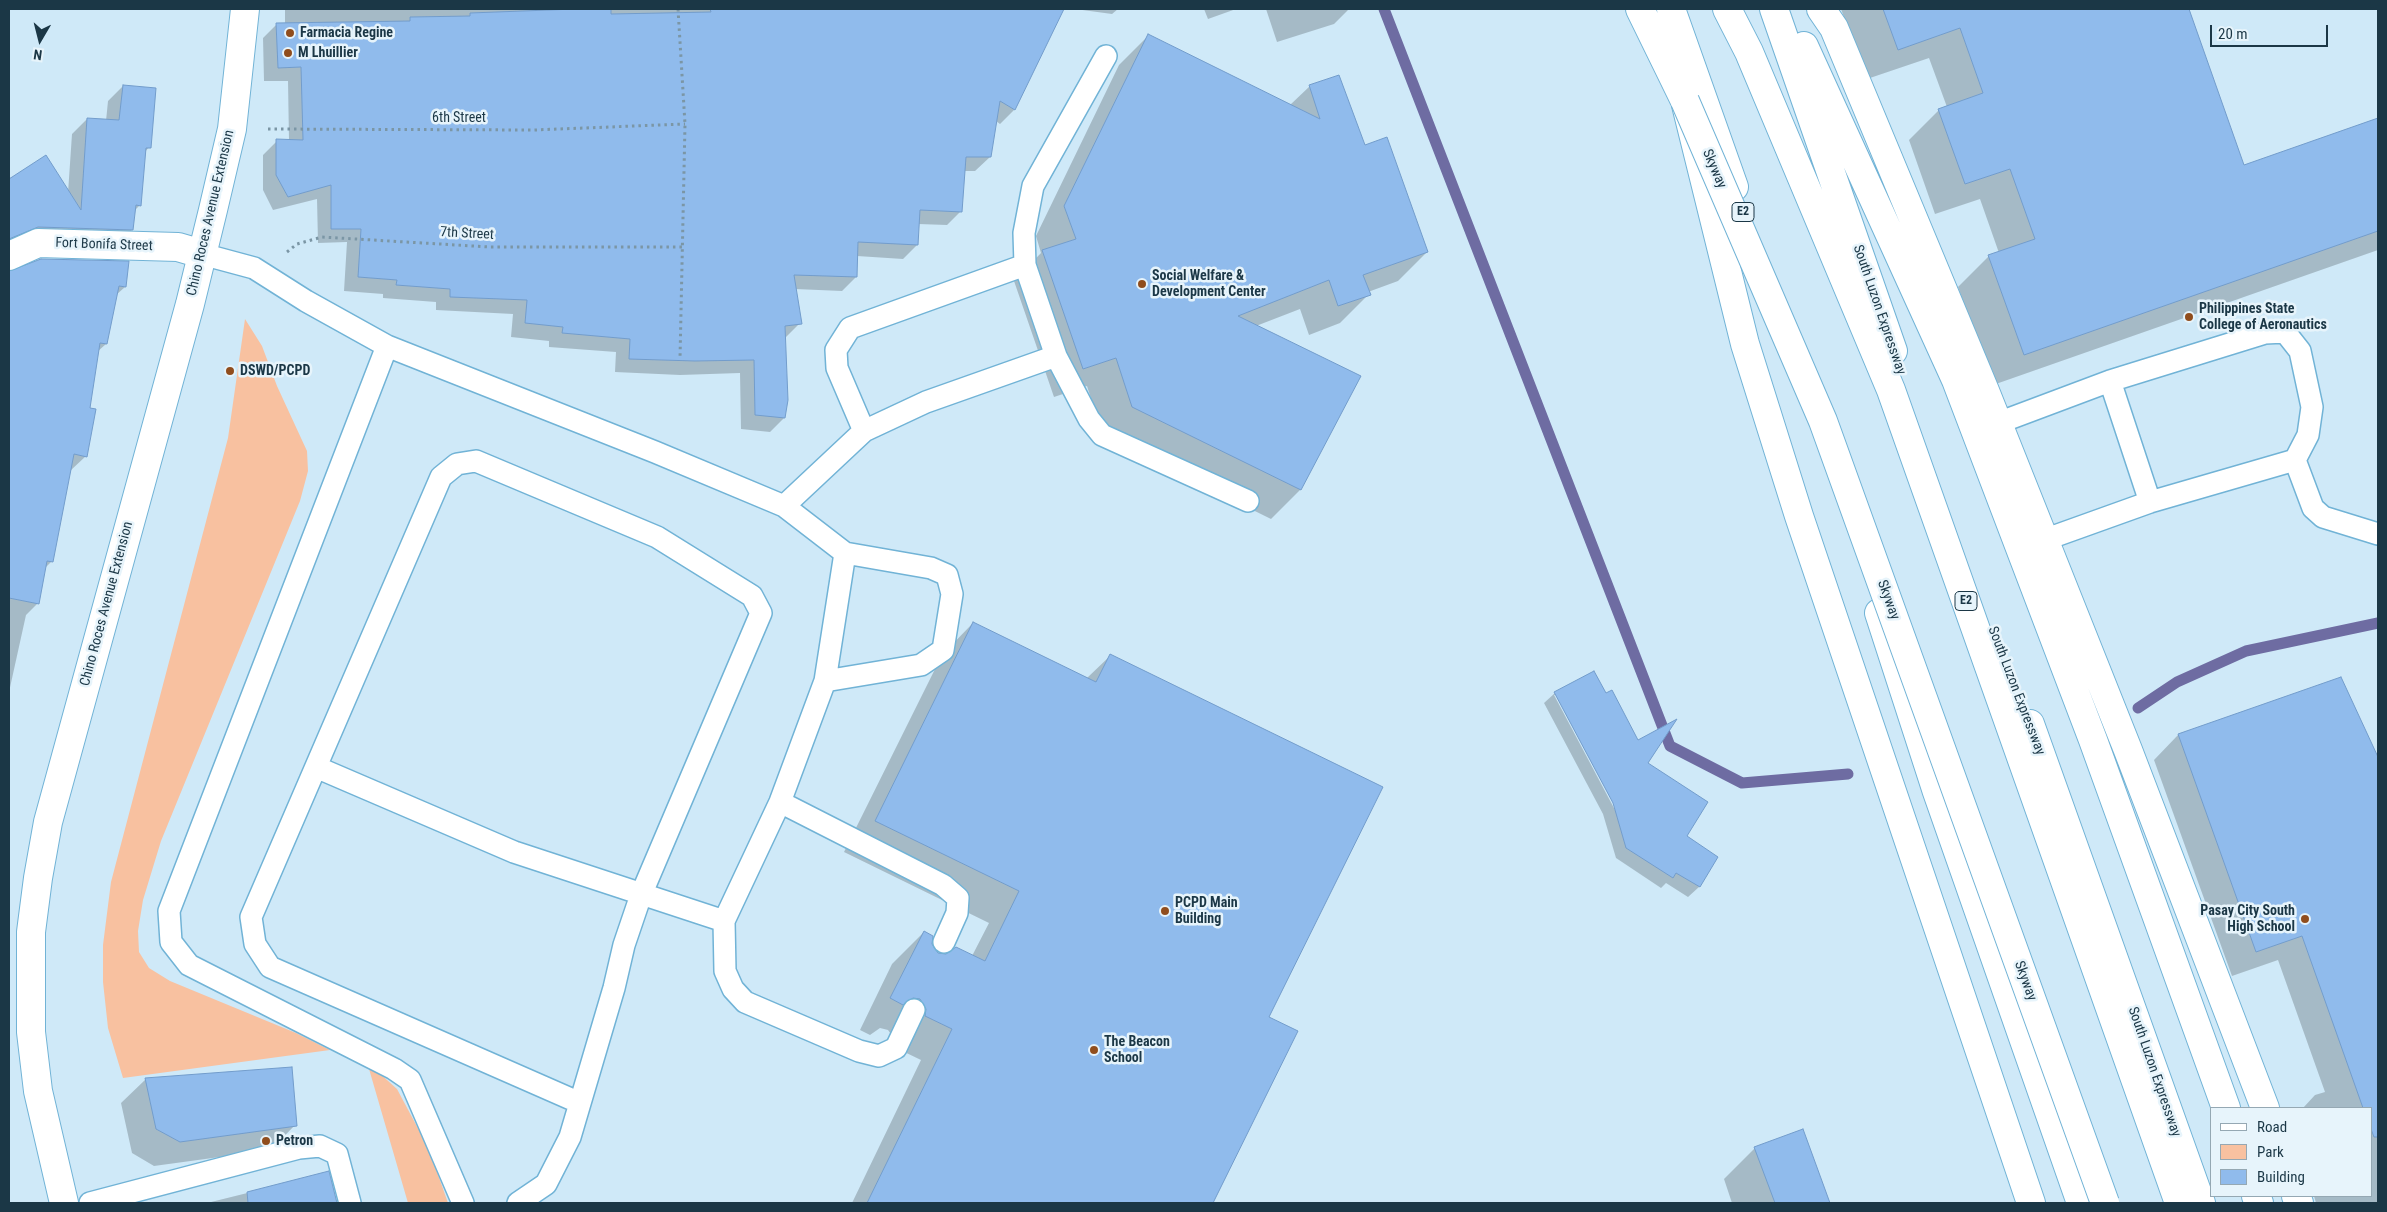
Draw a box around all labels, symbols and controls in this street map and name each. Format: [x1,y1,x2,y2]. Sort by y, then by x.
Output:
north arrow [15,15,65,65]
scale bar [2212,15,2330,47]
place label: Farmacia Regine [300,25,393,41]
text: 20 m [2218,25,2248,43]
marker: Farmacia Regine [284,27,296,39]
place label: M Lhuillier [298,45,358,61]
text: N [33,46,43,63]
marker: M Lhuillier [282,47,294,59]
street label: 6th Street [432,110,486,126]
street label: Chino Roces Avenue Extension [184,129,238,297]
street label: Skyway [1698,147,1730,191]
road number: E2 [1732,202,1754,222]
street label: 7th Street [440,224,494,244]
street label: Fort Bonifa Street [55,235,153,255]
street label: South Luzon Expressway [1849,243,1909,377]
place label: Social Welfare & Development Center [1152,268,1266,300]
marker: Social Welfare & Development Center [1136,278,1148,290]
place label: Philippines State College of Aeronautics [2199,301,2327,334]
marker: Philippines State College of Aeronautics [2183,311,2195,323]
place label: DSWD/PCPD [240,363,310,379]
marker: DSWD/PCPD [224,365,236,377]
street label: Chino Roces Avenue Extension [77,520,137,688]
street label: Skyway [1873,578,1903,622]
road number: E2 [1955,592,1977,610]
street label: South Luzon Expressway [1984,624,2048,758]
place label: PCPD Main Building [1175,895,1238,928]
place label: Pasay City South High School [2200,903,2295,936]
marker: PCPD Main Building [1159,905,1171,917]
marker: Pasay City South High School [2299,913,2311,925]
street label: Skyway [2010,959,2040,1003]
street label: South Luzon Expressway [2124,1005,2184,1139]
place label: The Beacon School [1104,1034,1170,1066]
marker: The Beacon School [1088,1044,1100,1056]
legend [2210,1107,2372,1197]
text: Road [2257,1118,2287,1136]
place label: Petron [276,1133,313,1149]
marker: Petron [260,1135,272,1147]
text: Park [2257,1143,2284,1161]
text: Building [2257,1168,2305,1186]

